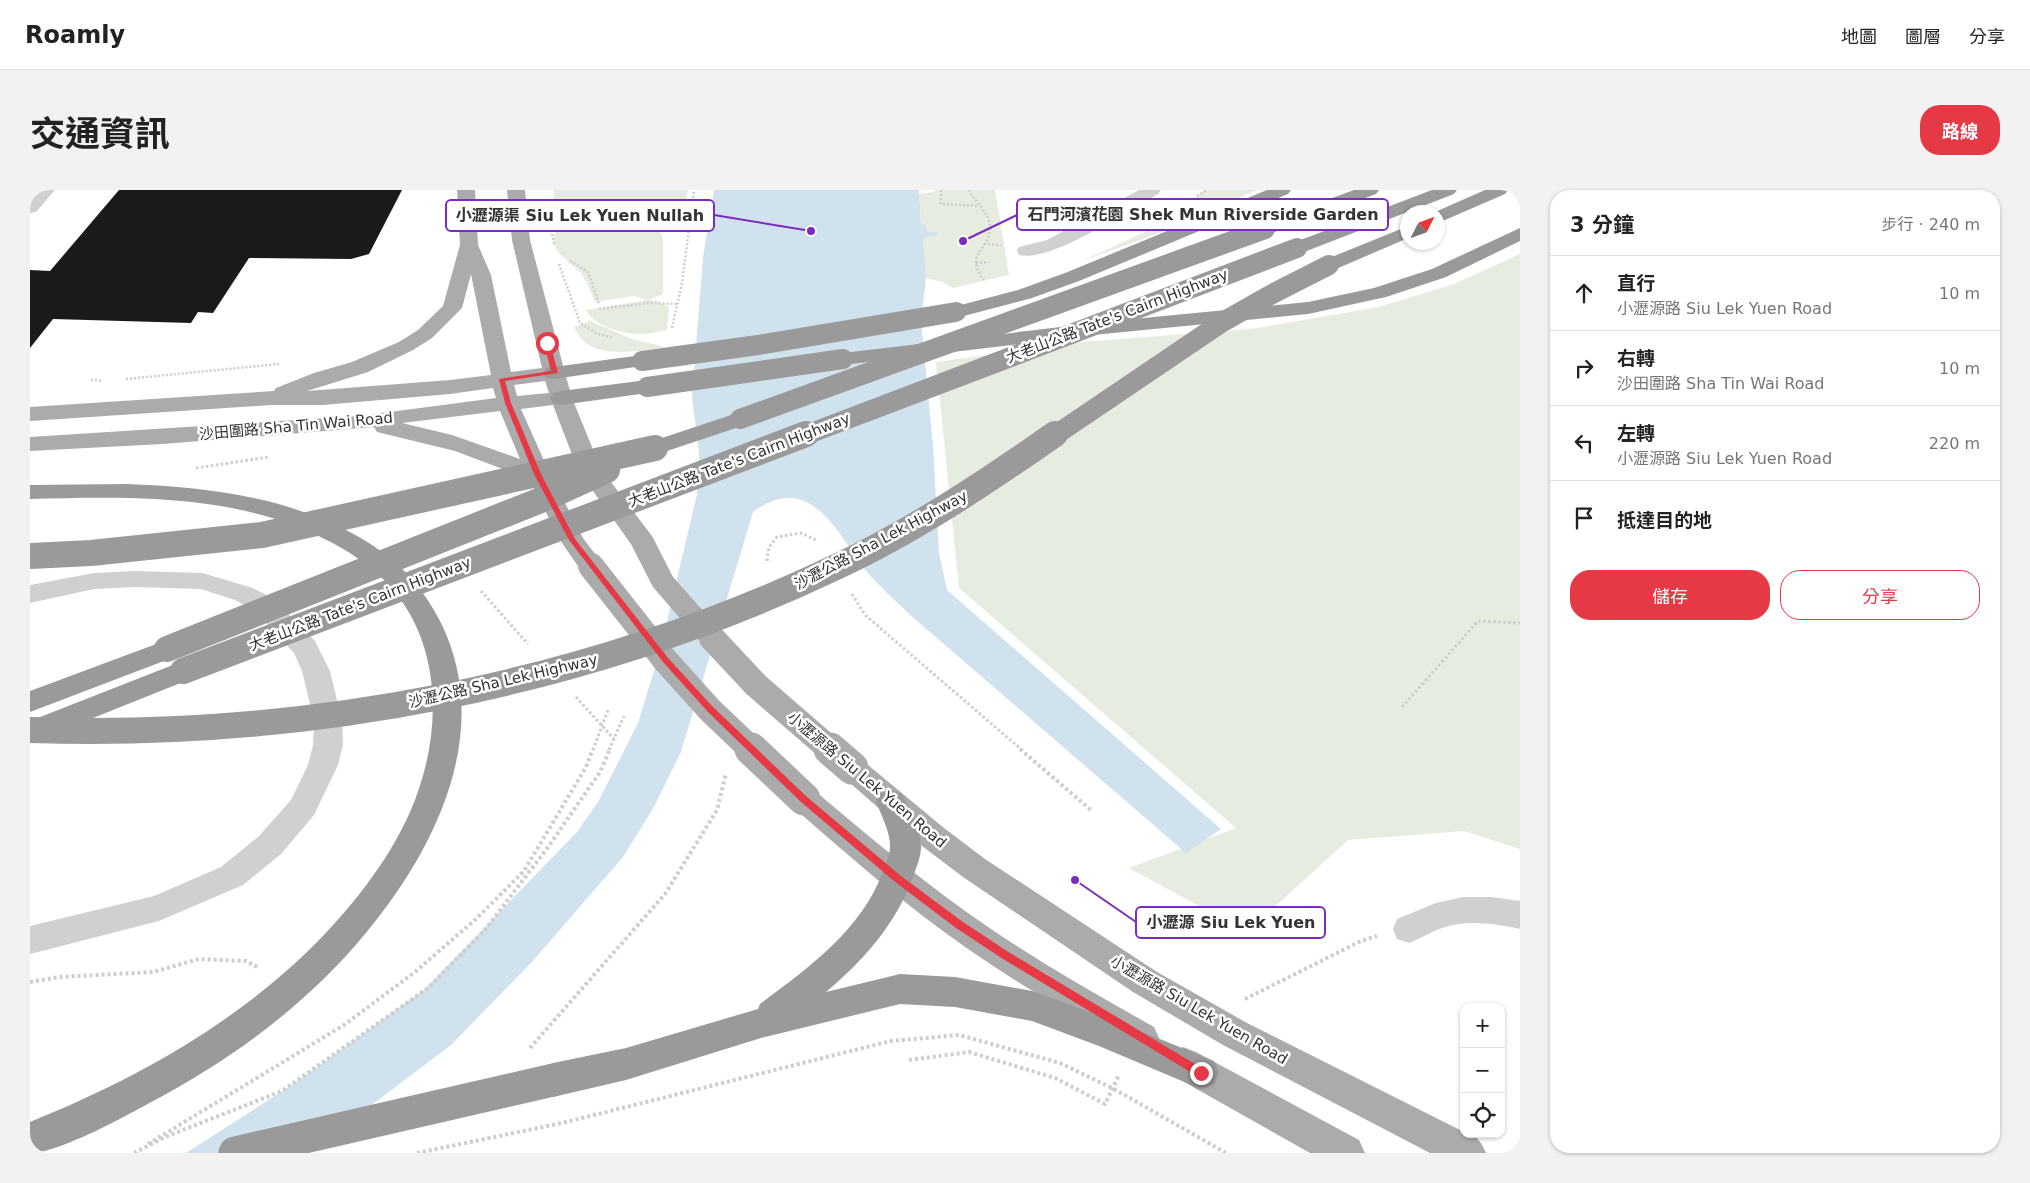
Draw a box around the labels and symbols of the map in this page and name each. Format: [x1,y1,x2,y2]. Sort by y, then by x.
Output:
callout: 石門河濱花園 Shek Mun Riverside Garden [1017,199,1388,230]
callout: 小瀝源渠 Siu Lek Yuen Nullah [446,200,714,231]
text: 石門河濱花園 Shek Mun Riverside Garden [1027,205,1379,224]
north arrow [1400,205,1445,250]
text: 小瀝源渠 Siu Lek Yuen Nullah [456,206,704,225]
street label: 大老山公路 Tate's Cairn Highway [1003,265,1231,367]
route start [536,332,559,355]
street label: 沙田圍路 Sha Tin Wai Road [198,409,394,443]
street label: 大老山公路 Tate's Cairn Highway [625,409,853,511]
street label: 沙瀝公路 Sha Lek Highway [791,487,971,593]
street label: 大老山公路 Tate's Cairn Highway [246,553,474,655]
street label: 沙瀝公路 Sha Lek Highway [407,650,599,712]
street label: 小瀝源路 Siu Lek Yuen Road [784,708,950,852]
callout: 小瀝源 Siu Lek Yuen [1136,907,1325,938]
text: 小瀝源 Siu Lek Yuen [1147,913,1315,932]
street label: 小瀝源路 Siu Lek Yuen Road [1107,952,1291,1068]
route end [1190,1062,1213,1085]

